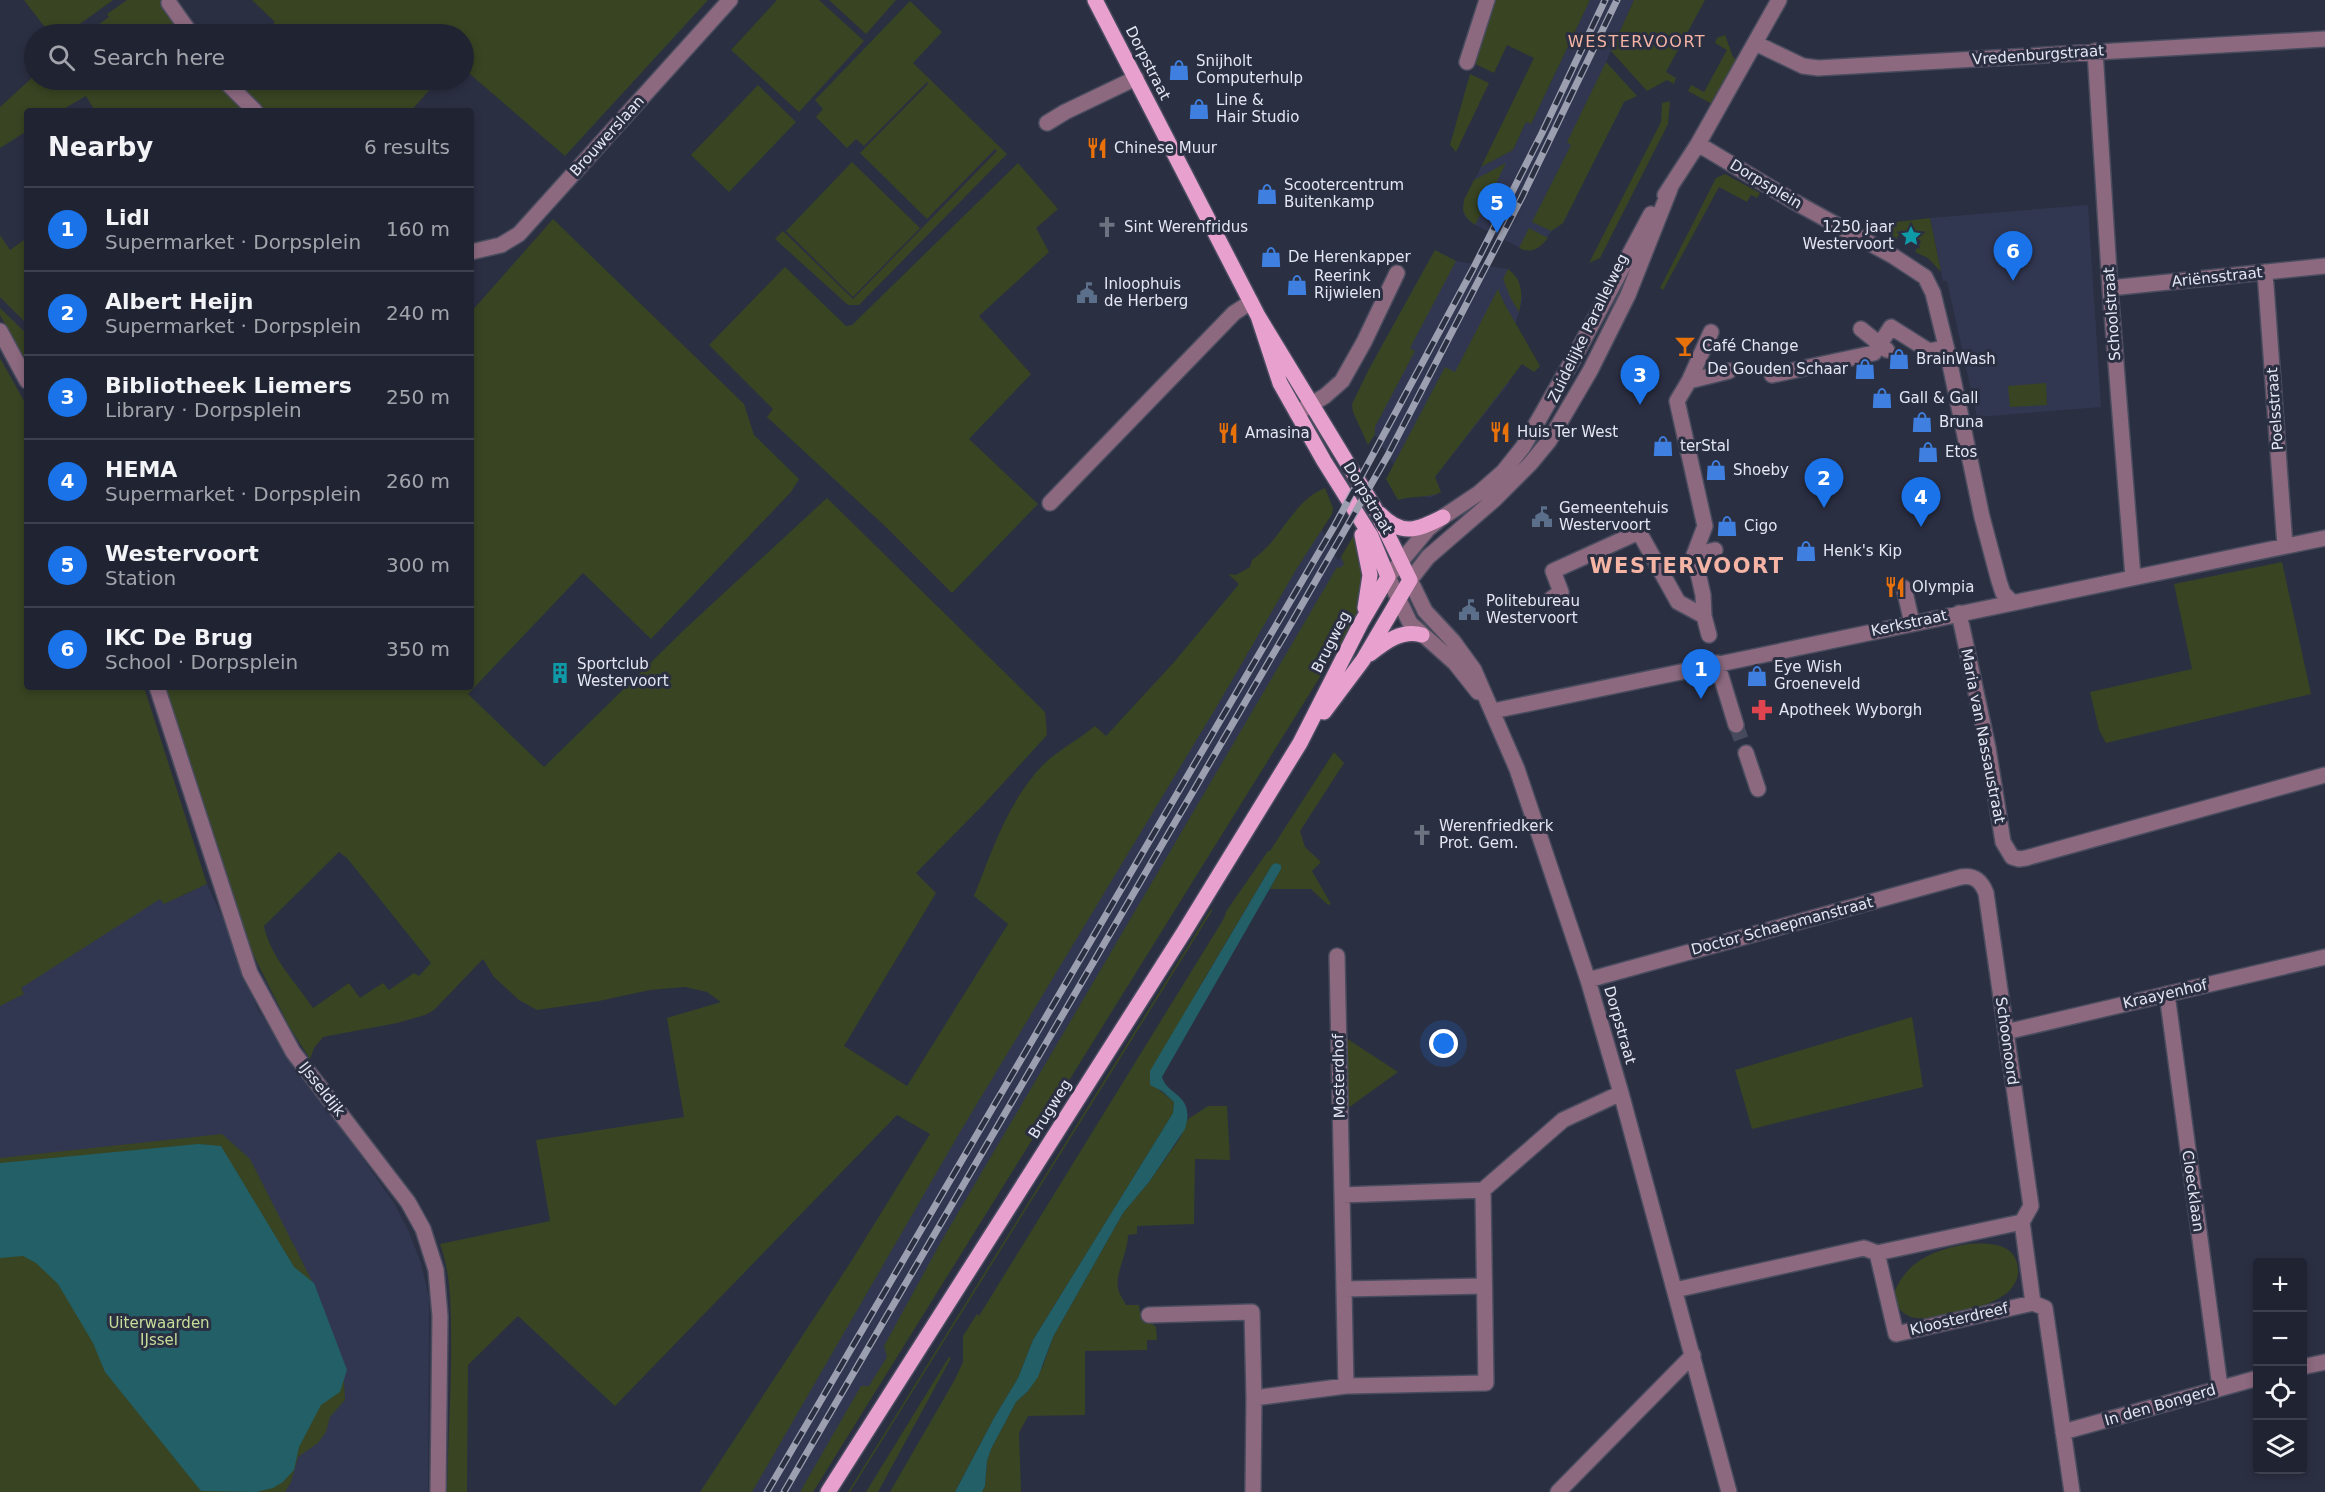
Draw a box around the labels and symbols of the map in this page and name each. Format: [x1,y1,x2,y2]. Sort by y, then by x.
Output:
street label: Dorpstraat [1122,23,1174,103]
district label: WESTERVOORT [1568,32,1706,51]
street label: Vredenburgstraat [1971,41,2105,69]
place label: Snijholt Computerhulp [1196,52,1303,87]
shop icon: Snijholt Computerhulp [1167,58,1191,82]
place label: Line & Hair Studio [1216,91,1299,126]
street label: Brouwerslaan [566,92,648,180]
shop icon: Line & Hair Studio [1187,97,1211,121]
restaurant icon: Chinese Muur [1085,136,1109,160]
place label: Chinese Muur [1114,139,1218,157]
street label: Dorpsplein [1727,155,1805,213]
place label: Scootercentrum Buitenkamp [1284,176,1404,211]
shop icon: Scootercentrum Buitenkamp [1255,182,1279,206]
pin: 5 [1478,184,1516,233]
church icon: Sint Werenfridus [1095,215,1119,239]
place label: Sint Werenfridus [1124,218,1248,236]
place label: 1250 jaar Westervoort [1802,218,1895,253]
place icon: 1250 jaar Westervoort [1899,224,1923,248]
pin: 6 [1994,232,2032,281]
shop icon: De Herenkapper [1259,245,1283,269]
place label: De Herenkapper [1288,248,1412,266]
street label: Zuidelijke Parallelweg [1544,251,1632,405]
street label: Ariënsstraat [2171,263,2263,291]
street label: Schoolstraat [2100,266,2124,361]
place label: Reerink Rijwielen [1314,267,1381,302]
shop icon: Reerink Rijwielen [1285,273,1309,297]
place label: Inloophuis de Herberg [1104,275,1188,310]
public building icon: Inloophuis de Herberg [1075,281,1099,305]
bar icon: Café Change [1673,334,1697,358]
place label: Café Change [1702,337,1798,355]
shop icon: BrainWash [1887,347,1911,371]
place label: BrainWash [1916,350,1996,368]
pin: 3 [1620,356,1660,405]
shop icon: De Gouden Schaar [1853,357,1877,381]
place label: De Gouden Schaar [1707,360,1849,378]
street label: Poelsstraat [2263,367,2287,451]
shop icon: Gall & Gall [1870,386,1894,410]
place label: Gall & Gall [1899,389,1979,407]
shop icon: Bruna [1910,410,1934,434]
place label: Bruna [1939,413,1984,431]
restaurant icon: Huis Ter West [1488,420,1512,444]
restaurant icon: Amasina [1216,421,1240,445]
place label: Huis Ter West [1517,423,1618,441]
place label: Amasina [1245,424,1310,442]
shop icon: terStal [1651,434,1675,458]
place label: terStal [1680,437,1730,455]
shop icon: Etos [1916,440,1940,464]
place label: Etos [1945,443,1978,461]
shop icon: Shoeby [1704,458,1728,482]
pin: 2 [1804,458,1844,508]
street label: Dorpstraat [1340,459,1397,537]
place label: Shoeby [1733,461,1789,479]
pin: 4 [1902,478,1940,527]
place label: Gemeentehuis Westervoort [1559,499,1669,534]
public building icon: Gemeentehuis Westervoort [1530,505,1554,529]
shop icon: Cigo [1715,514,1739,538]
place label: Cigo [1744,517,1777,535]
shop icon: Henk's Kip [1794,539,1818,563]
place label: Henk's Kip [1823,542,1902,560]
district label: WESTERVOORT [1589,554,1785,578]
restaurant icon: Olympia [1883,575,1907,599]
place label: Olympia [1912,578,1974,596]
place label: Politebureau Westervoort [1486,592,1580,627]
public building icon: Politebureau Westervoort [1457,598,1481,622]
street label: Kerkstraat [1869,606,1949,640]
street label: Brugweg [1308,608,1354,676]
street label: Maria van Nassaustraat [1957,647,2009,825]
pin: 1 [1682,650,1720,699]
place label: Sportclub Westervoort [577,655,669,690]
place label: Eye Wish Groeneveld [1774,658,1860,693]
building icon: Sportclub Westervoort [548,661,572,685]
shop icon: Eye Wish Groeneveld [1745,664,1769,688]
pharmacy icon: Apotheek Wyborgh [1750,698,1774,722]
place label: Apotheek Wyborgh [1779,701,1922,719]
place label: Werenfriedkerk Prot. Gem. [1439,817,1554,852]
church icon: Werenfriedkerk Prot. Gem. [1410,823,1434,847]
street label: Doctor Schaepmanstraat [1689,893,1875,959]
street label: Kraayenhof [2121,975,2210,1012]
street label: Dorpstraat [1600,984,1640,1066]
street label: Schoonoord [1992,996,2022,1086]
your location [1429,1029,1458,1058]
street label: Mosterdhof [1329,1033,1349,1118]
street label: IJsseldijk [295,1058,349,1120]
street label: Brugweg [1025,1076,1075,1142]
street label: Cloecklaan [2178,1149,2208,1233]
street label: Kloosterdreef [1908,1299,2011,1339]
park label: Uiterwaarden IJssel [108,1314,210,1349]
street label: In den Bongerd [2102,1381,2218,1429]

